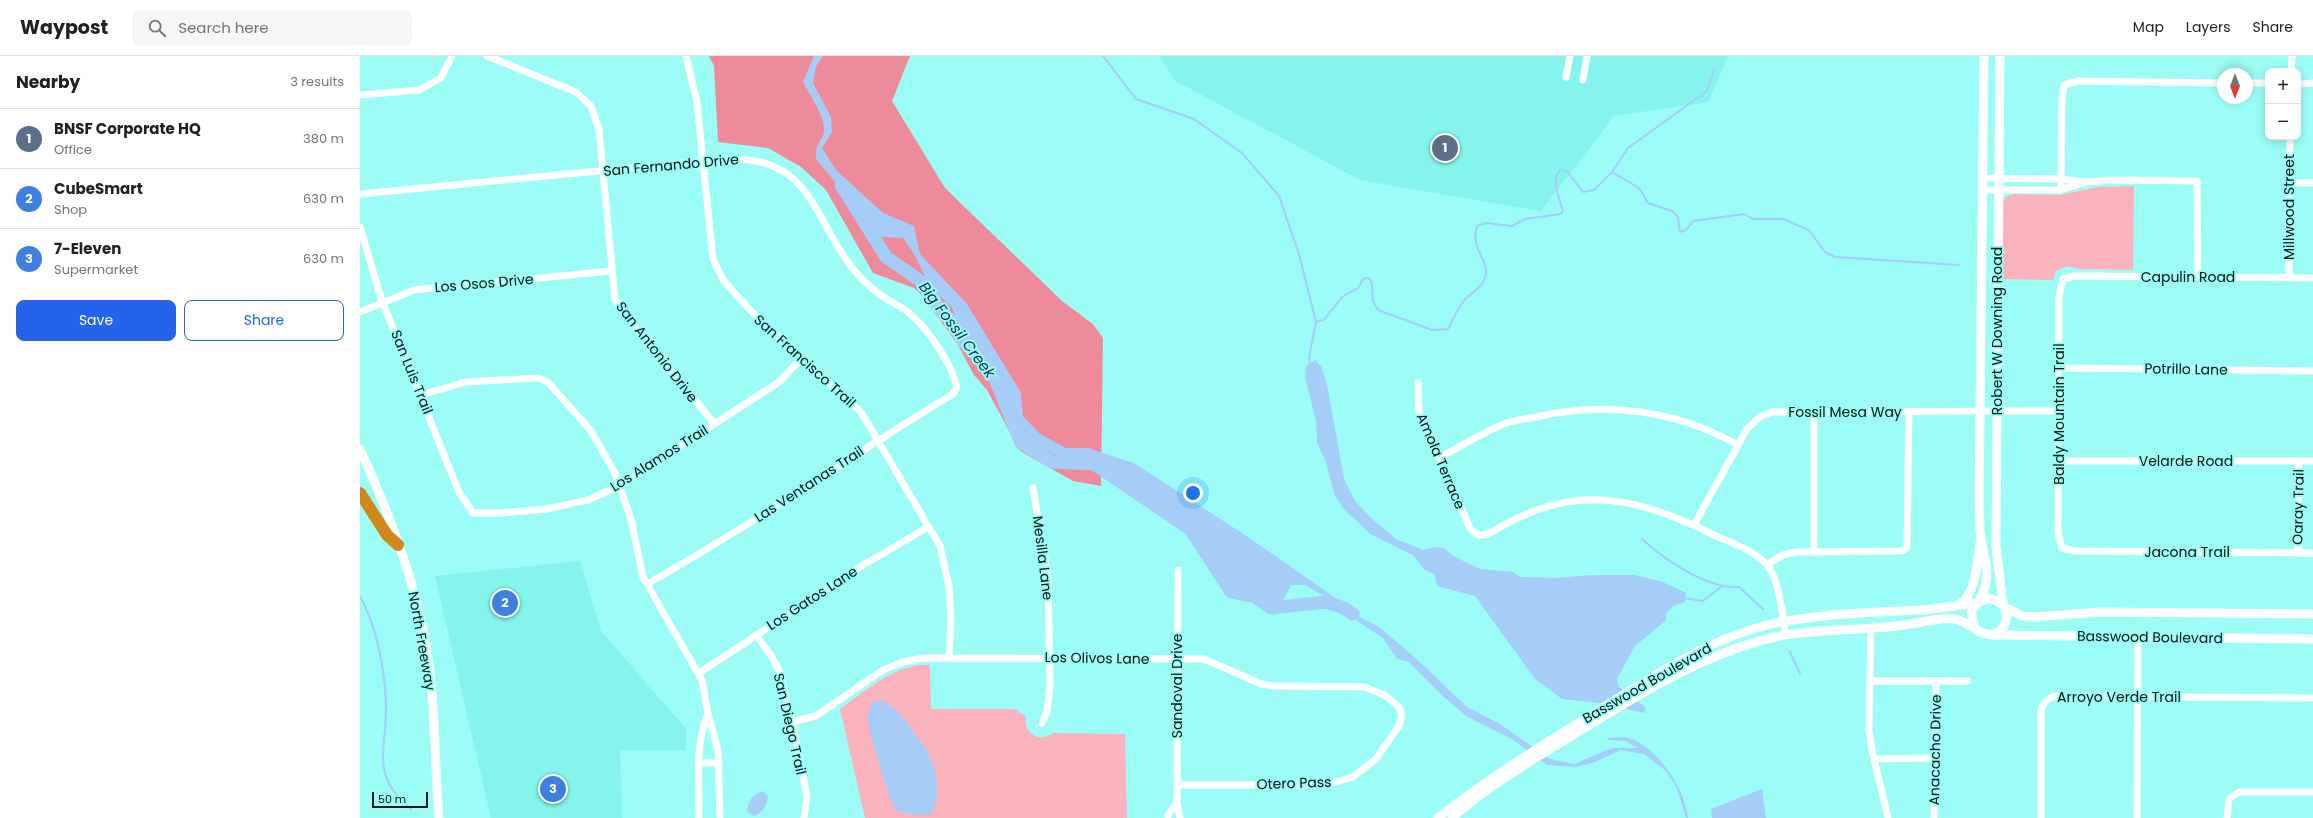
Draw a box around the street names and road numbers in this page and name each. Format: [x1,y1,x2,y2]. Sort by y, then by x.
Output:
street label: San Fernando Drive [602,149,740,181]
street label: Millwood Street [2279,154,2299,260]
street label: Robert W Downing Road [1987,247,2007,415]
street label: Capulin Road [2141,267,2235,287]
street label: Los Osos Drive [434,269,535,297]
street label: San Antonio Drive [611,297,703,407]
street label: San Francisco Trail [750,310,860,412]
street label: San Luis Trail [386,327,438,417]
street label: Baldy Mountain Trail [2049,343,2069,485]
street label: Potrillo Lane [2144,358,2228,380]
street label: Fossil Mesa Way [1788,402,1902,422]
street label: Amola Terrace [1412,410,1470,513]
street label: Los Alamos Trail [606,420,712,496]
street label: Las Ventanas Trail [750,441,868,527]
street label: Velarde Road [2139,451,2233,471]
street label: Oaray Trail [2287,469,2309,545]
street label: Mesilla Lane [1028,515,1058,602]
street label: Jacona Trail [2144,542,2230,562]
street label: Los Gatos Lane [763,561,862,635]
street label: North Freeway [403,590,441,692]
street label: Basswood Boulevard [2077,626,2223,648]
street label: Sandoval Drive [1167,633,1187,738]
street label: Basswood Boulevard [1579,638,1715,728]
street label: Los Olivos Lane [1044,647,1150,669]
street label: San Diego Trail [769,671,811,777]
street label: Arroyo Verde Trail [2057,687,2181,707]
street label: Anacacho Drive [1924,694,1946,806]
street label: Otero Pass [1256,772,1332,794]

